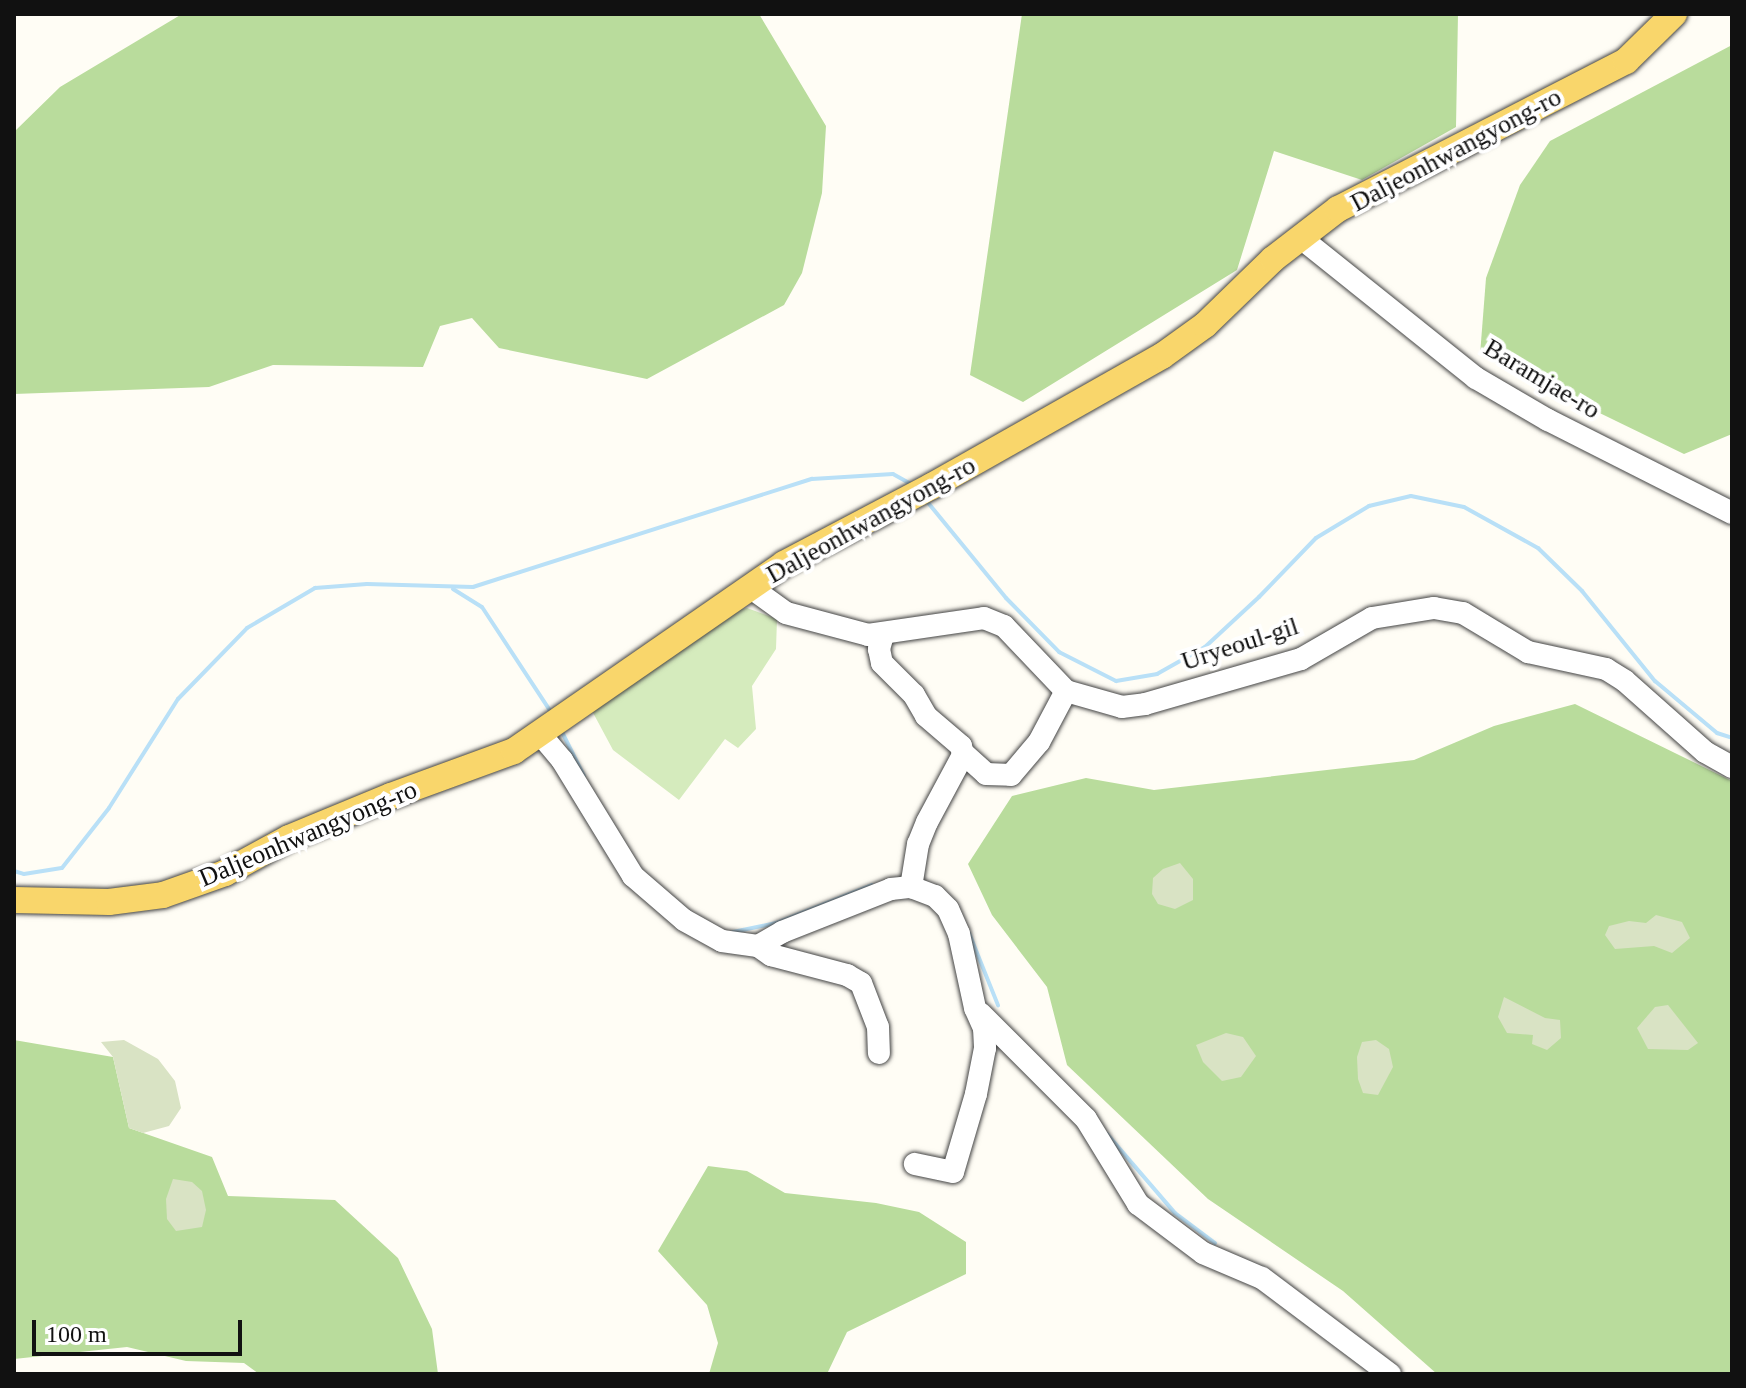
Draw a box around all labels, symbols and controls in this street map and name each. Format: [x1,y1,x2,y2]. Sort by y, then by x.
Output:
street label: Daljeonhwangyong-ro [1330,73,1582,227]
street label: Baramjae-ro [1469,327,1615,431]
street label: Daljeonhwangyong-ro [746,441,996,599]
street label: Uryeoul-gil [1171,608,1309,680]
street label: Daljeonhwangyong-ro [178,767,438,901]
scale bar [36,1304,246,1354]
text: 100 m [46,1321,107,1347]

